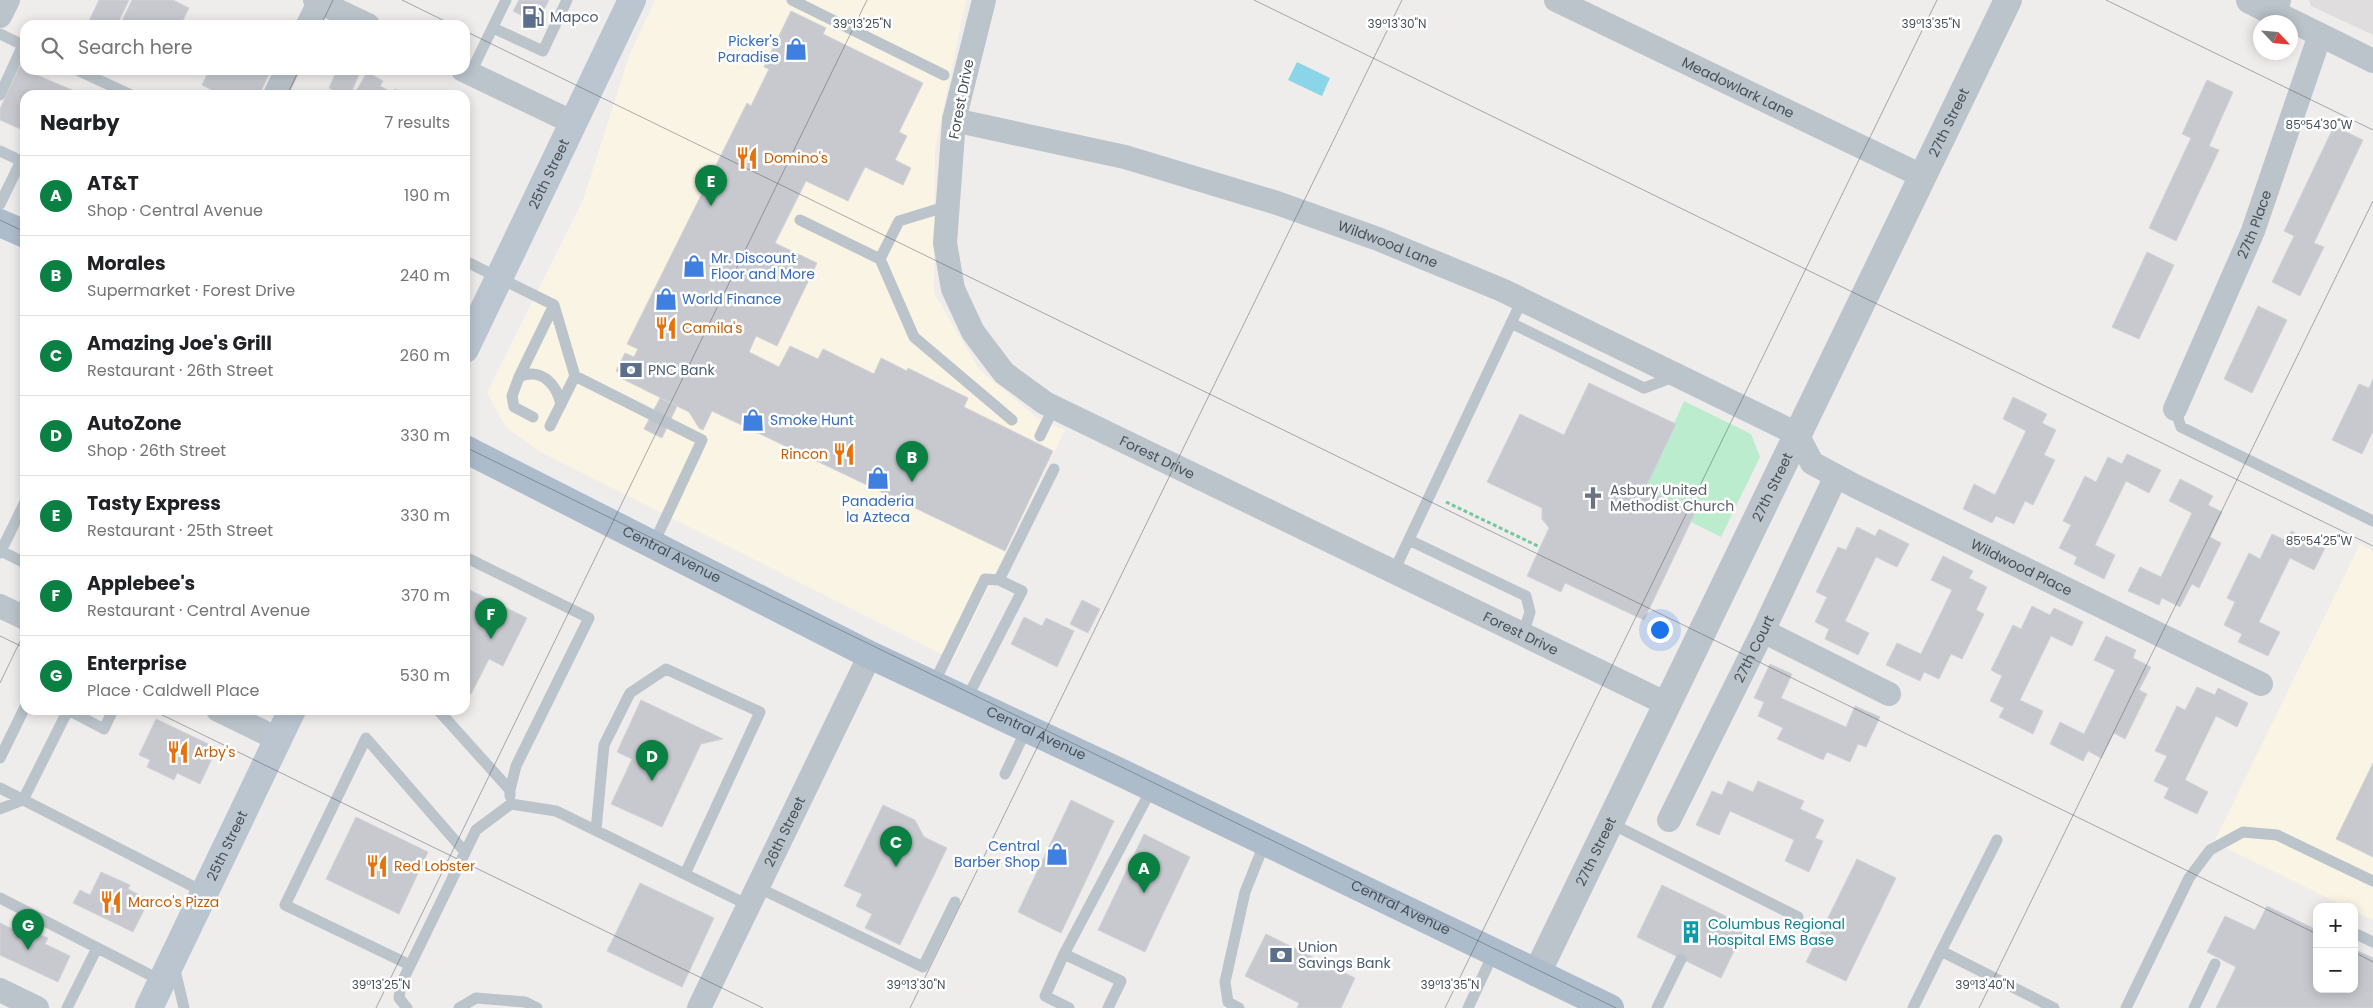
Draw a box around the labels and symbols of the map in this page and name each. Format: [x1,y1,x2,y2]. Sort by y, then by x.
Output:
fuel station icon: Mapco [520,4,546,30]
place label: Mapco [550,7,598,27]
text: 39°13'25"N [833,15,891,32]
text: 39°13'30"N [1368,15,1426,32]
text: 39°13'35"N [1902,15,1960,32]
north arrow [2253,15,2298,60]
place label: Picker's Paradise [718,31,779,67]
shop icon: Picker's Paradise [783,36,809,62]
street label: Meadowlark Lane [1679,52,1798,123]
street label: Forest Drive [943,57,979,141]
street label: 27th Street [1923,84,1974,160]
text: 85°54'30"W [2286,116,2353,133]
street label: 25th Street [523,136,574,212]
restaurant icon: Domino's [734,145,760,171]
place label: Domino's [764,148,828,168]
pin: E [695,165,727,206]
street label: 27th Place [2232,187,2276,262]
street label: Wildwood Lane [1335,216,1441,273]
place label: Mr. Discount Floor and More [711,248,815,284]
shop icon: Mr. Discount Floor and More [681,253,707,279]
shop icon: World Finance [653,286,679,312]
place label: World Finance [682,289,782,309]
restaurant icon: Camila's [653,315,679,341]
place label: Camila's [682,318,743,338]
bank icon: PNC Bank [618,357,644,383]
place label: PNC Bank [648,360,715,380]
shop icon: Smoke Hunt [740,407,766,433]
place label: Smoke Hunt [770,410,854,430]
street label: Forest Drive [1116,431,1198,484]
restaurant icon: Rincon [831,441,857,467]
pin: B [896,441,928,482]
place label: Rincon [781,444,828,464]
street label: 27th Street [1747,449,1798,525]
shop icon: Panaderia la Azteca [865,465,891,491]
place label: Asbury United Methodist Church [1610,480,1734,516]
church icon: Asbury United Methodist Church [1580,485,1606,511]
place label: Panaderia la Azteca [842,491,914,527]
street label: Central Avenue [619,521,725,588]
text: 85°54'25"W [2286,532,2353,549]
street label: Wildwood Place [1967,534,2076,601]
pin: F [475,598,507,639]
street label: Forest Drive [1480,607,1562,660]
street label: 27th Court [1729,612,1779,686]
your location [1647,617,1673,643]
street label: Central Avenue [983,701,1090,765]
restaurant icon: Arby's [165,739,191,765]
pin: D [636,740,668,781]
place label: Arby's [194,742,236,762]
street label: 26th Street [759,793,810,870]
street label: 25th Street [201,807,252,884]
street label: 27th Street [1571,814,1621,889]
pin: C [880,826,912,867]
place label: Central Barber Shop [954,836,1040,872]
shop icon: Central Barber Shop [1044,841,1070,867]
pin: A [1128,852,1160,893]
restaurant icon: Red Lobster [364,853,390,879]
place label: Red Lobster [394,856,475,876]
street label: Central Avenue [1348,875,1454,940]
restaurant icon: Marco's Pizza [98,889,124,915]
place label: Marco's Pizza [128,892,219,912]
pin: G [12,909,44,950]
place label: Columbus Regional Hospital EMS Base [1708,914,1845,950]
building icon: Columbus Regional Hospital EMS Base [1678,919,1704,945]
place label: Union Savings Bank [1298,937,1391,973]
bank icon: Union Savings Bank [1268,942,1294,968]
text: 39°13'25"N [352,976,410,993]
text: 39°13'30"N [887,976,945,993]
text: 39°13'35"N [1421,976,1479,993]
text: 39°13'40"N [1955,976,2015,993]

